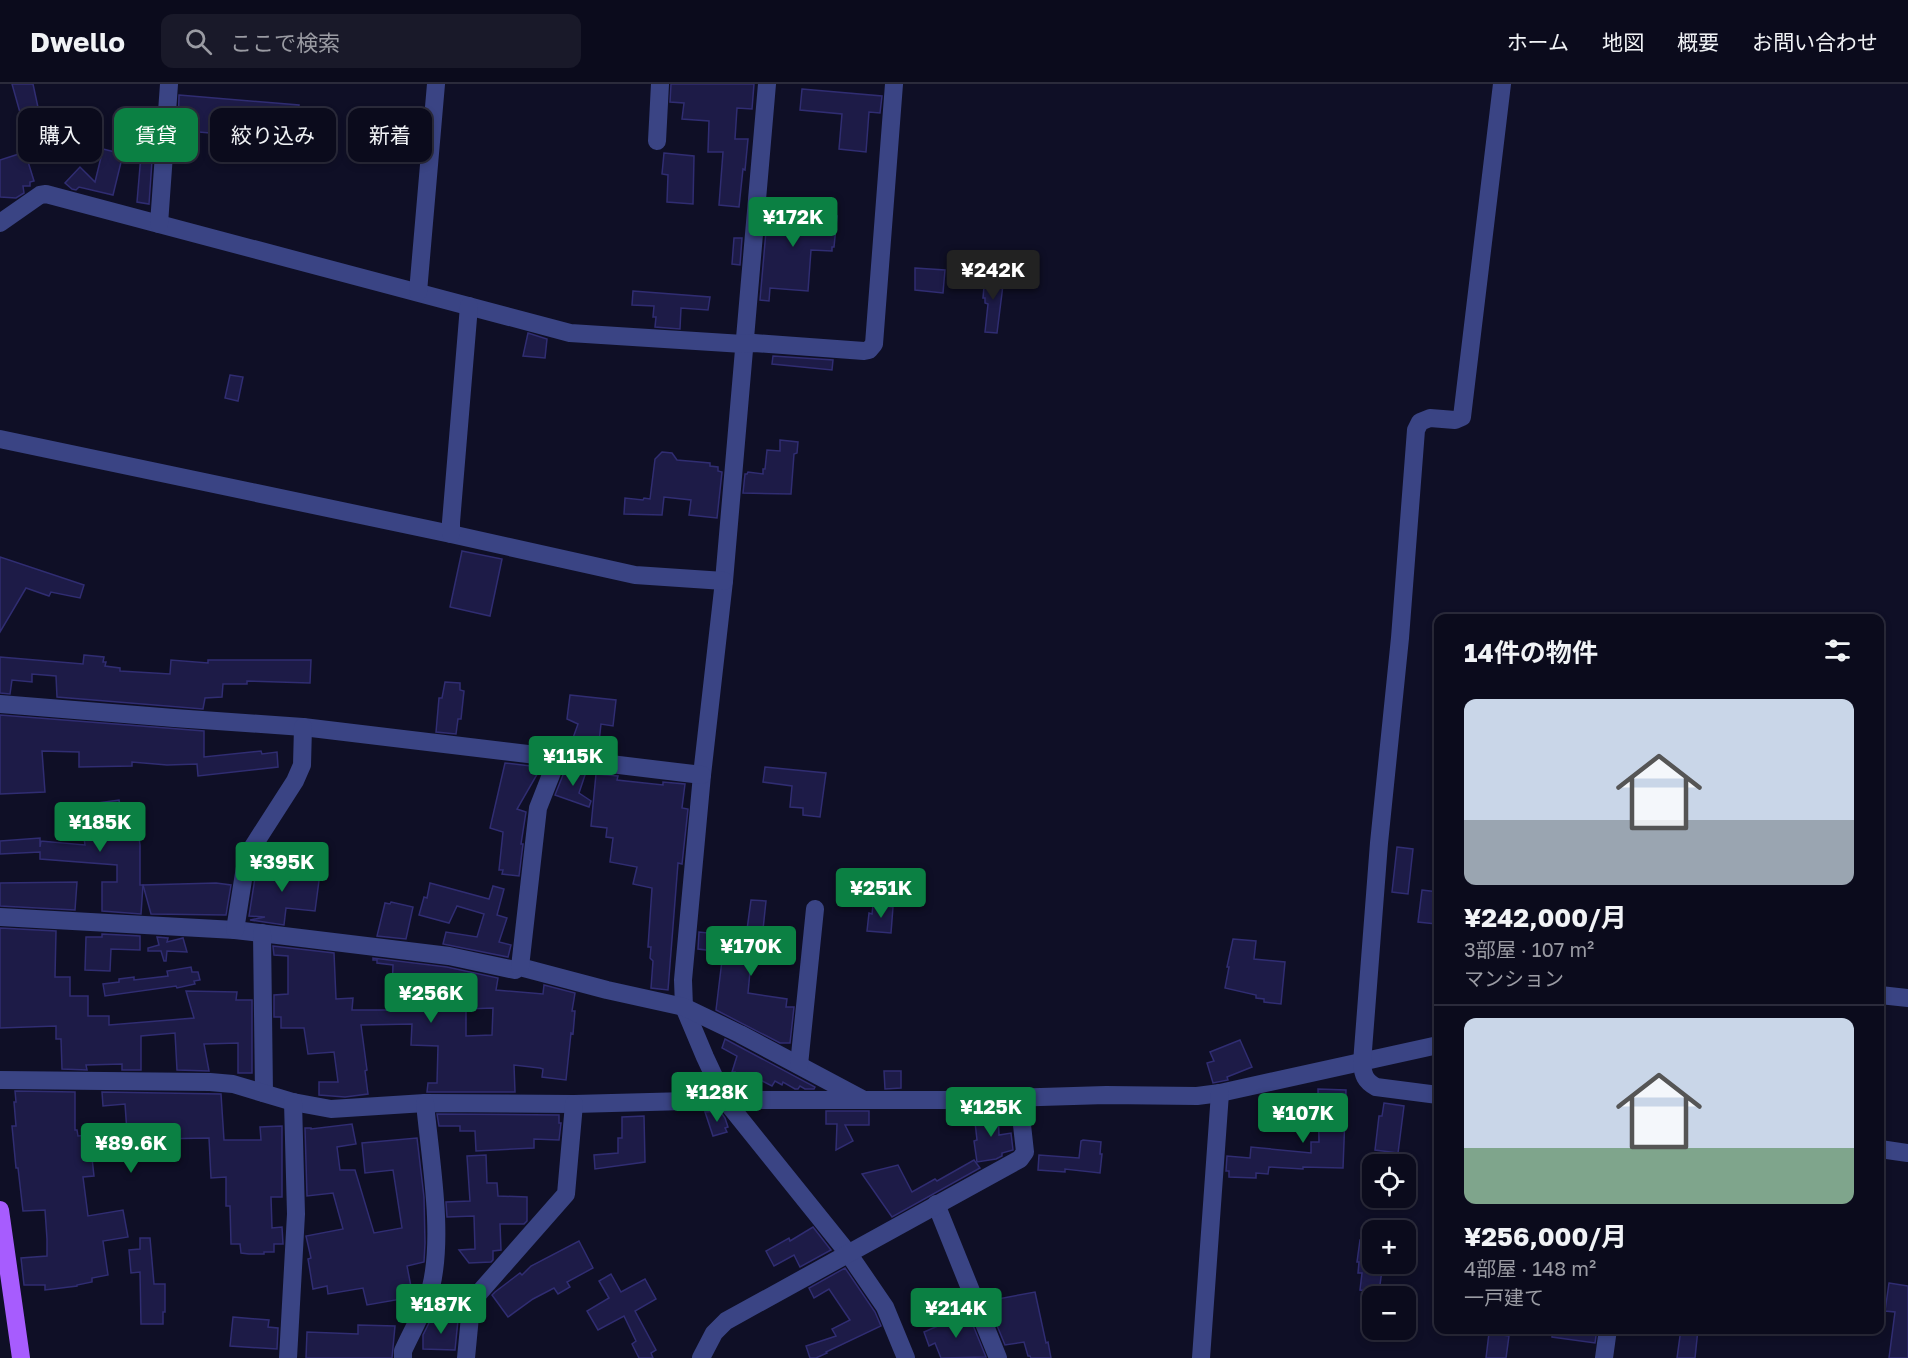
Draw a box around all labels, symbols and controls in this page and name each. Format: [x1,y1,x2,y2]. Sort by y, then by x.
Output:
search box [161,14,581,68]
text: Dwello [30,25,125,58]
icon: search [182,25,215,58]
text: ここで検索 [230,29,340,56]
text: ホーム [1507,29,1569,55]
text: 地図 [1602,29,1644,55]
text: 概要 [1677,29,1719,55]
text: お問い合わせ [1752,29,1878,55]
chip: 購入 [18,108,102,162]
chip: 賃貸 [114,108,198,162]
chip: 絞り込み [210,108,336,162]
chip: 新着 [348,108,432,162]
pin: ¥172K [751,197,835,248]
text: ¥172K [762,204,824,228]
pin: ¥242K [951,250,1035,301]
text: ¥242K [961,257,1025,281]
icon: filters [1821,634,1854,667]
text: 14件の物件 [1464,637,1598,668]
pin: ¥115K [531,736,615,787]
icon: home [1605,738,1713,846]
text: ¥115K [543,743,603,767]
pin: ¥185K [58,802,142,853]
text: ¥185K [69,809,132,833]
pin: ¥395K [240,842,324,893]
text: ¥395K [250,849,314,873]
pin: ¥251K [839,868,923,919]
text: ¥251K [850,875,912,899]
text: ¥242,000/月 [1464,902,1627,933]
pin: ¥170K [709,926,793,977]
text: ¥170K [720,933,782,957]
text: 3部屋 · 107 m² [1464,937,1594,961]
text: マンション [1464,966,1564,990]
pin: ¥256K [389,973,473,1024]
text: ¥256K [399,980,463,1004]
icon: home [1605,1057,1713,1165]
pin: ¥128K [675,1072,759,1123]
text: ¥128K [686,1079,749,1103]
pin: ¥125K [949,1087,1033,1138]
pin: ¥107K [1261,1093,1345,1144]
text: ¥125K [960,1094,1022,1118]
text: ¥107K [1272,1100,1334,1124]
pin: ¥89.6K [82,1123,180,1174]
text: ¥89.6K [95,1130,167,1154]
map controls [1362,1154,1416,1340]
button: locate [1362,1154,1416,1208]
button: + [1362,1220,1416,1274]
text: ¥256,000/月 [1464,1221,1627,1252]
text: 4部屋 · 148 m² [1464,1256,1596,1280]
pin: ¥187K [399,1284,483,1335]
text: 一戸建て [1464,1285,1544,1309]
button: − [1362,1286,1416,1340]
pin: ¥214K [914,1288,998,1339]
text: ¥187K [410,1291,472,1315]
text: ¥214K [925,1295,987,1319]

